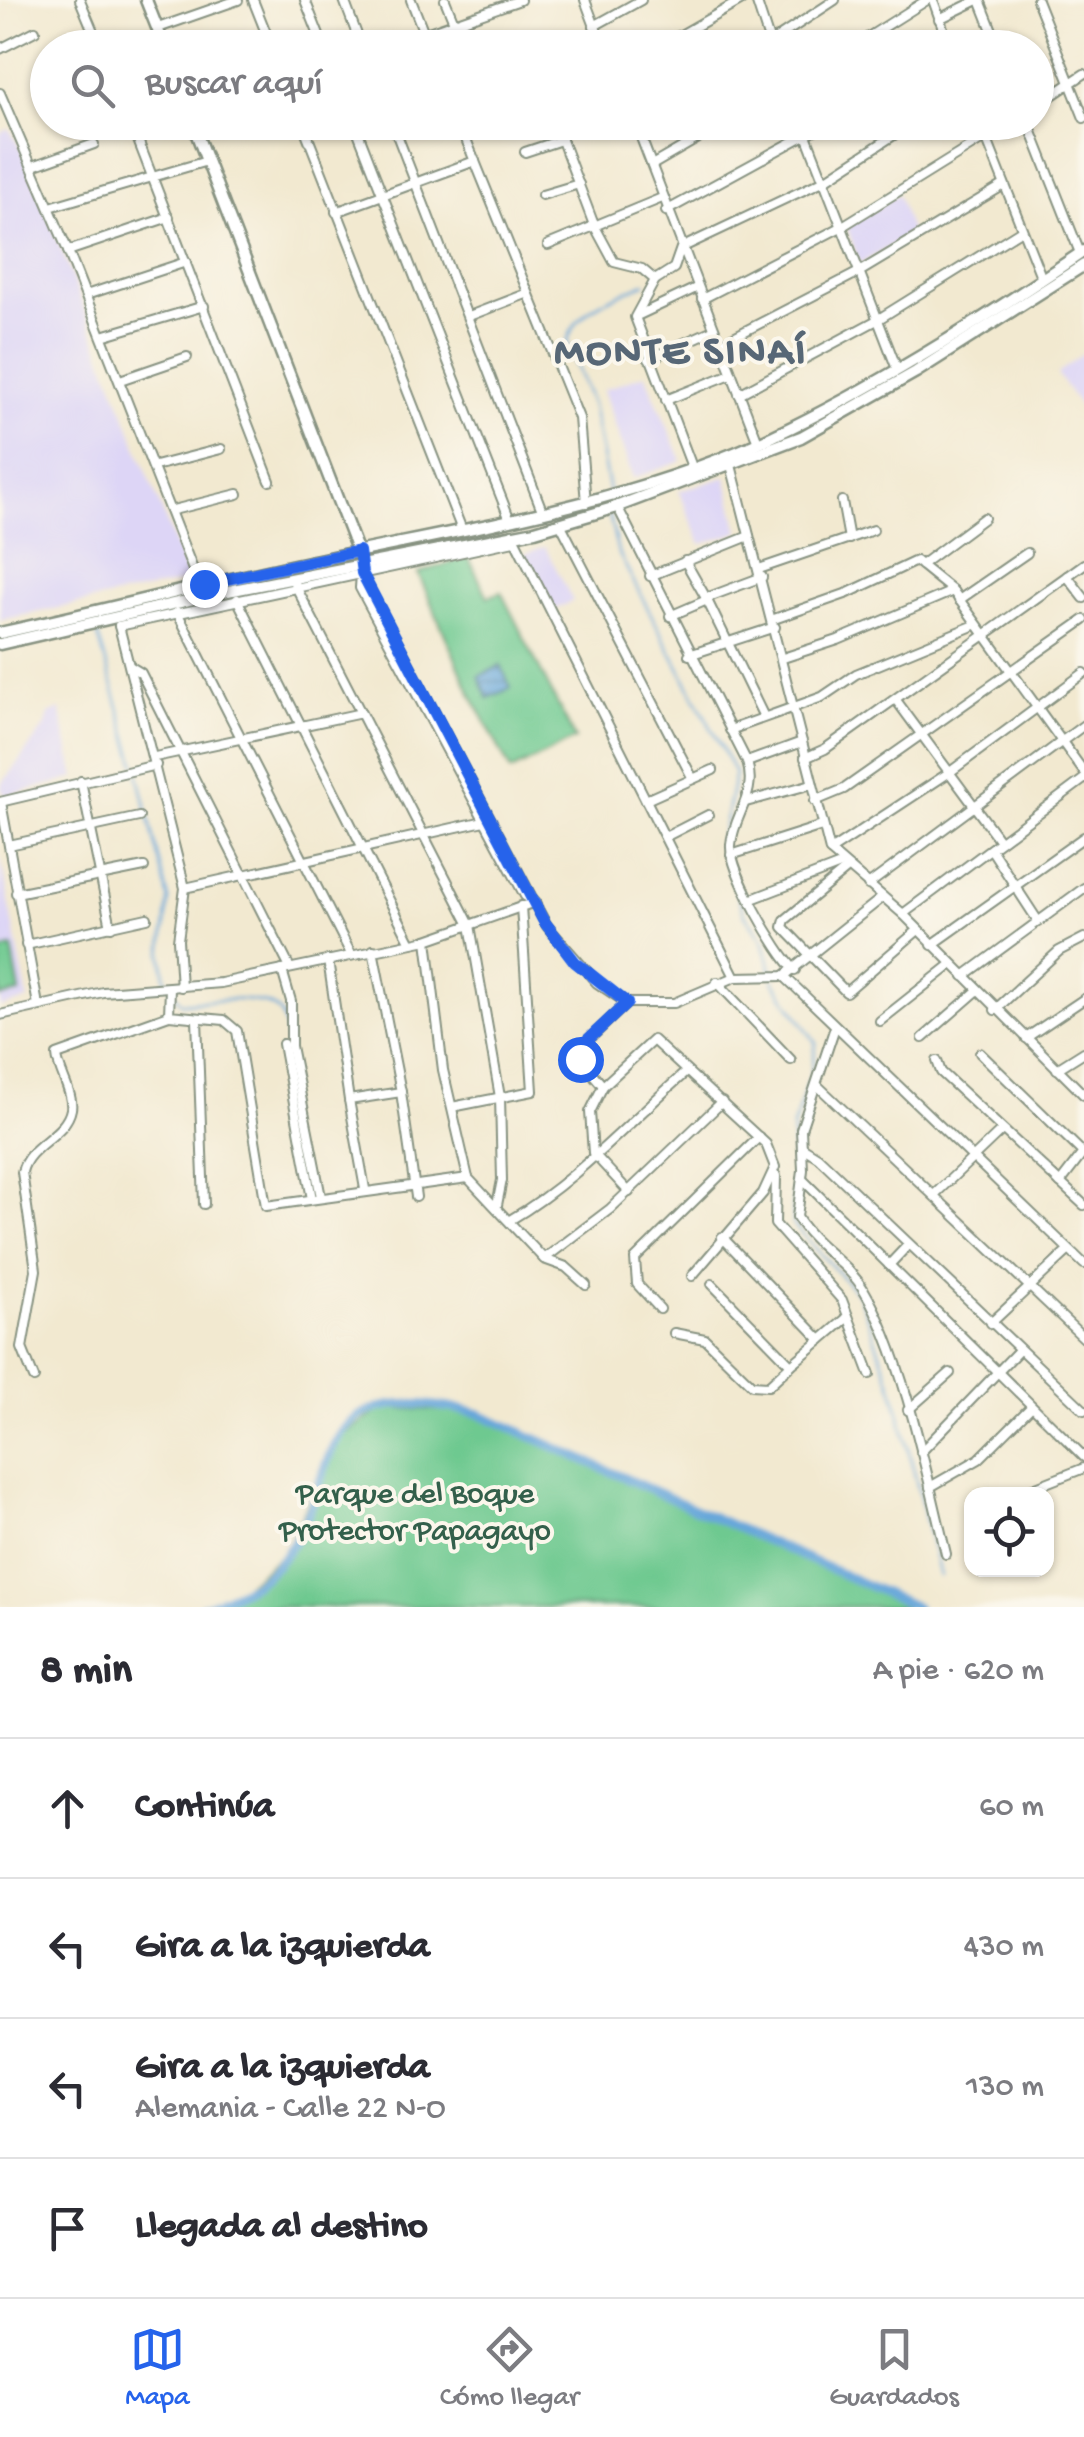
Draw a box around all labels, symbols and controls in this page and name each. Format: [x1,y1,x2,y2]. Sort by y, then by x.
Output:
search box [30,30,1054,140]
icon: search [65,58,120,113]
text: Buscar aquí [145,63,323,107]
district label: MONTE SINAÍ [554,330,808,379]
route end [182,562,228,608]
route start [558,1037,604,1083]
park label: Parque del Boque Protector Papagayo [278,1477,551,1552]
map controls [964,1487,1054,1577]
button: locate [964,1487,1054,1577]
text: 8 min [40,1648,132,1697]
text: A pie · 620 m [873,1653,1044,1691]
icon: ahead [40,1781,95,1836]
text: Continúa [135,1786,274,1830]
text: 60 m [979,1789,1044,1827]
icon: left [40,1921,95,1976]
text: Gira a la izquierda [135,1926,430,1970]
text: 430 m [964,1929,1044,1967]
text: Gira a la izquierda [135,2047,430,2091]
icon: left [40,2061,95,2116]
text: 130 m [966,2069,1044,2107]
text: Alemania - Calle 22 N-O [135,2091,445,2129]
icon: arrive [40,2201,95,2256]
text: Llegada al destino [135,2206,428,2250]
tab: Mapa [125,2322,190,2415]
tab: Cómo llegar [440,2322,579,2415]
tab: Guardados [829,2322,959,2415]

